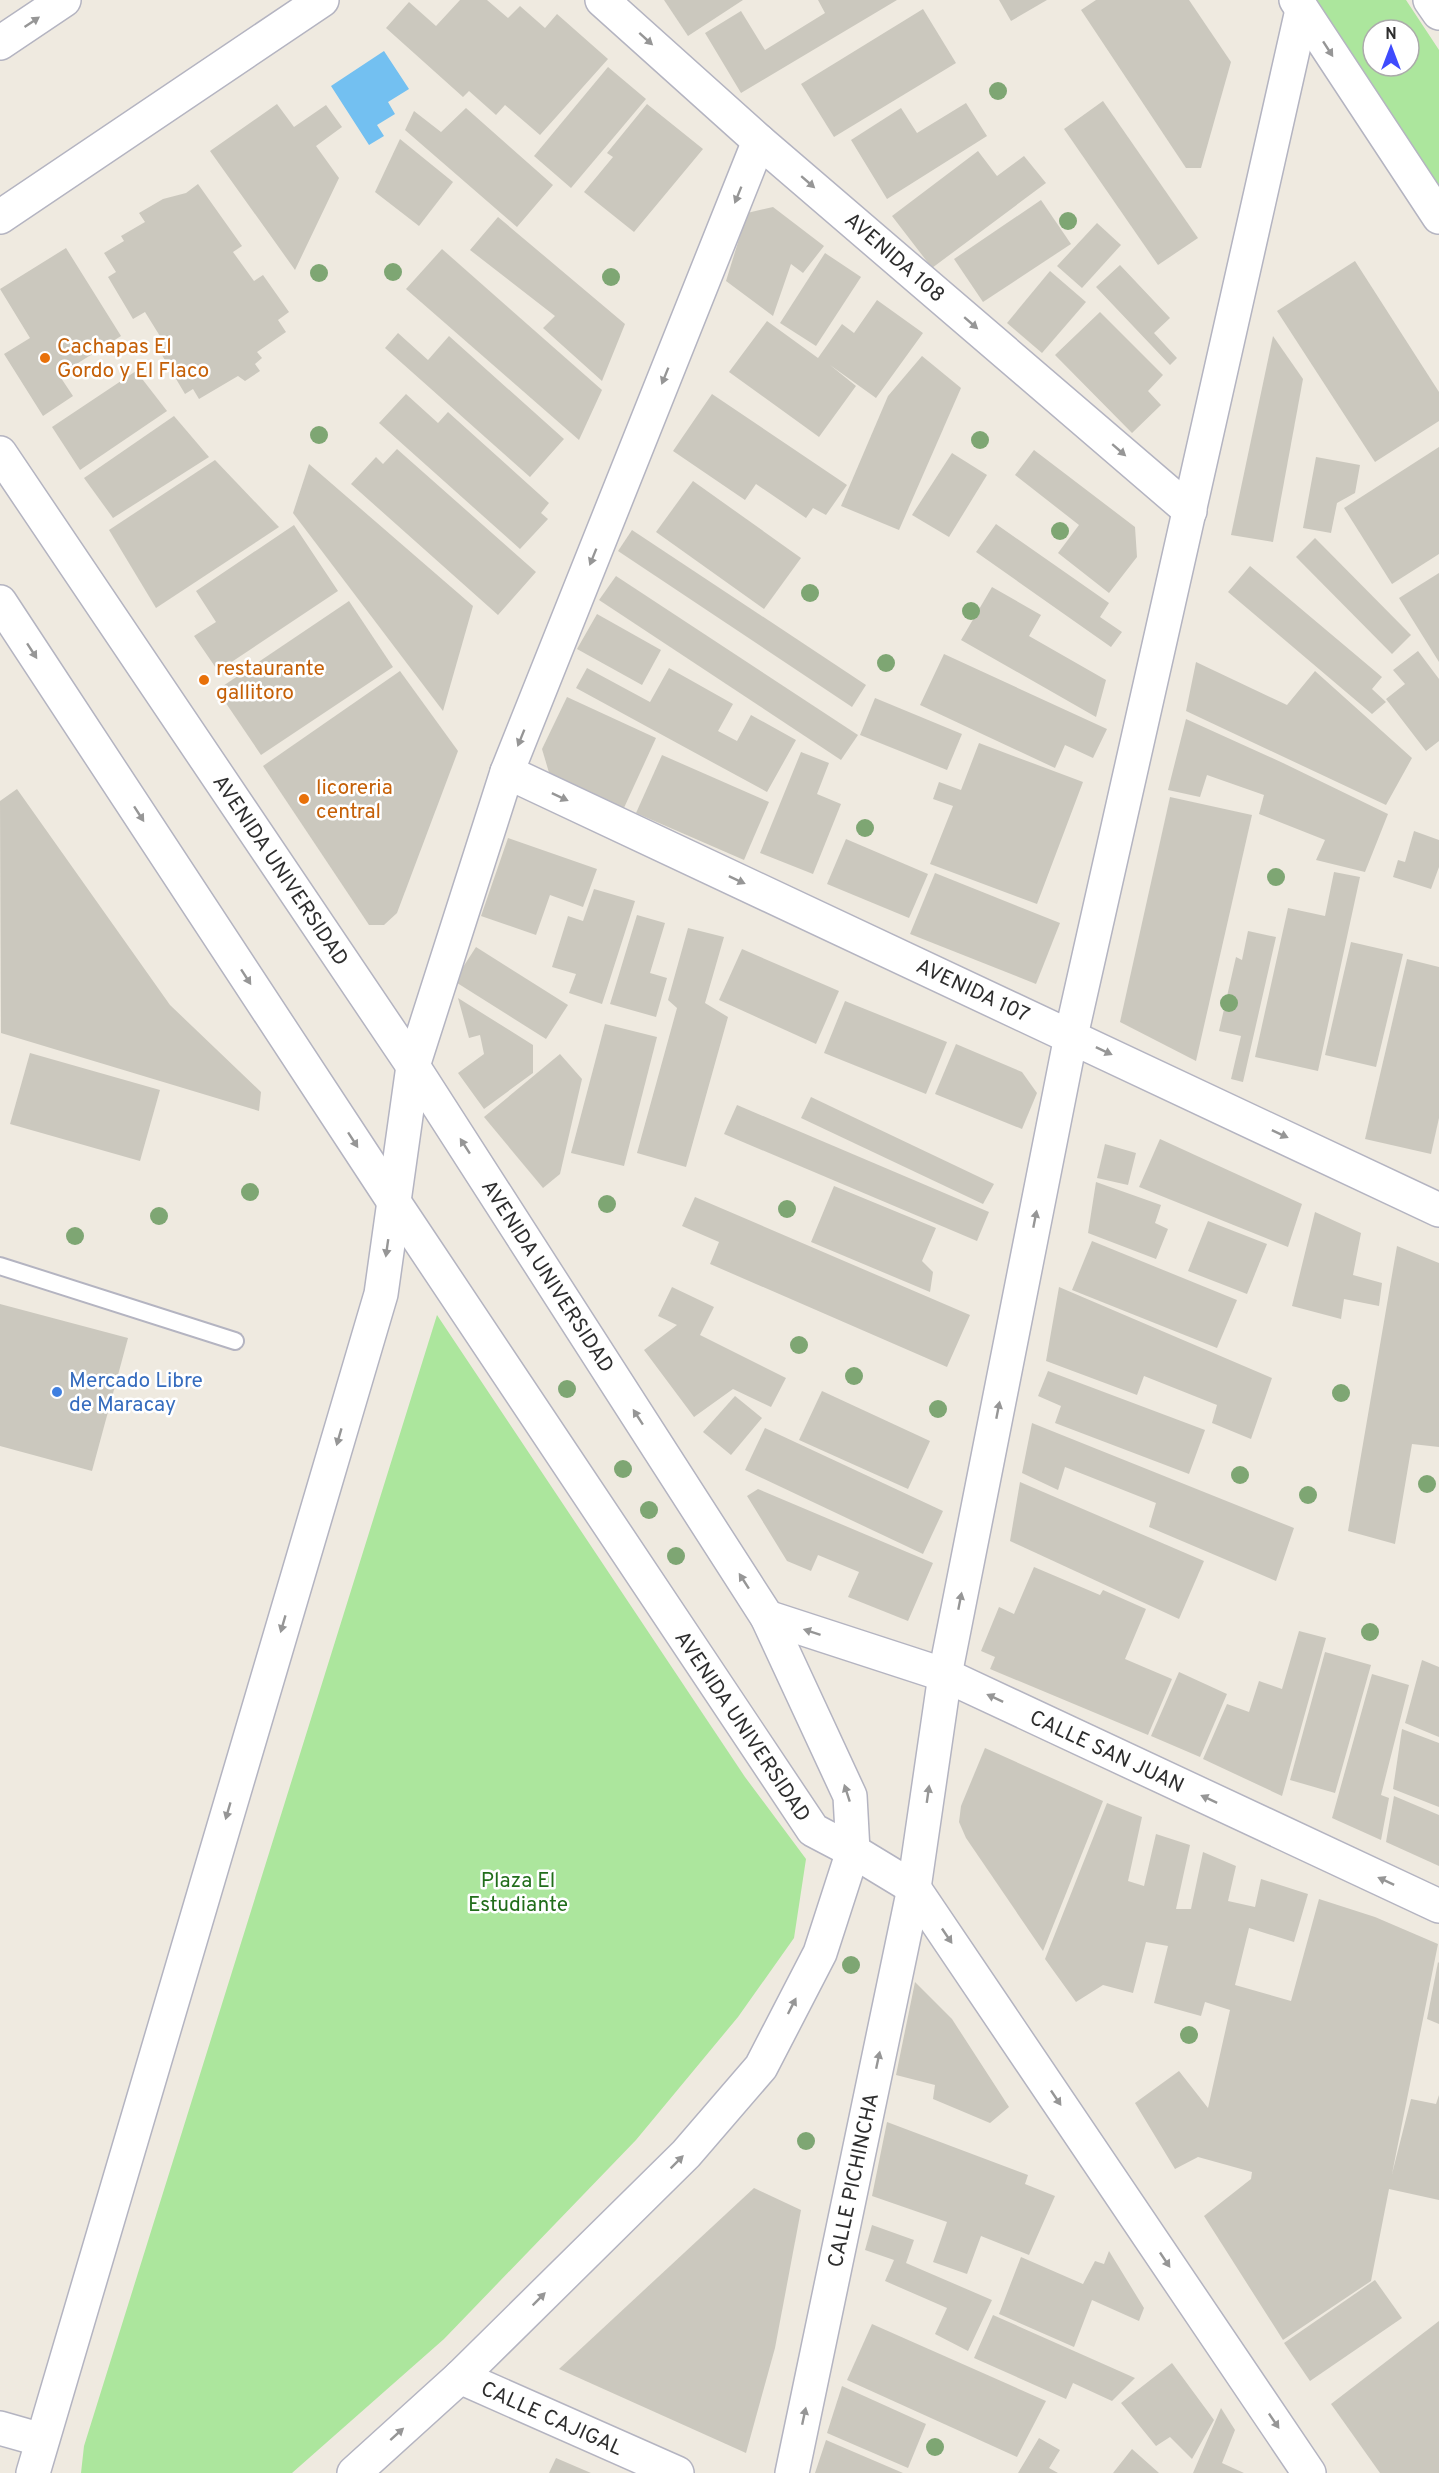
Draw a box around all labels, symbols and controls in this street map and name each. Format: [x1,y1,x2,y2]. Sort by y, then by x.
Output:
one-way arrow [24,17,40,28]
north arrow [1361,18,1421,78]
text: N [1385,25,1397,45]
one-way arrow [638,32,653,45]
one-way arrow [1322,41,1333,57]
one-way arrow [800,175,815,188]
one-way arrow [733,186,742,204]
street label: AVENIDA 108 [838,207,950,309]
one-way arrow [963,316,978,329]
place label: Cachapas El Gordo y El Flaco [57,334,209,385]
marker: Cachapas El Gordo y El Flaco [38,351,52,365]
one-way arrow [660,367,669,385]
one-way arrow [1111,443,1126,456]
one-way arrow [588,549,598,567]
one-way arrow [26,642,38,658]
place label: restaurante gallitoro [216,656,325,707]
marker: restaurante gallitoro [197,673,211,687]
one-way arrow [515,730,525,748]
street label: AVENIDA UNIVERSIDAD [206,770,354,972]
place label: licoreria central [316,775,393,826]
marker: licoreria central [297,792,311,806]
one-way arrow [551,793,568,802]
one-way arrow [133,805,145,821]
one-way arrow [728,875,745,884]
street label: AVENIDA 107 [911,953,1033,1029]
one-way arrow [240,968,252,984]
one-way arrow [1095,1047,1112,1056]
one-way arrow [1271,1130,1288,1139]
one-way arrow [347,1131,359,1147]
one-way arrow [459,1138,470,1155]
street label: AVENIDA UNIVERSIDAD [474,1175,619,1378]
one-way arrow [1031,1209,1040,1228]
one-way arrow [383,1239,392,1258]
place label: Mercado Libre de Maracay [69,1368,203,1419]
marker: Mercado Libre de Maracay [50,1385,64,1399]
one-way arrow [994,1400,1003,1419]
one-way arrow [633,1408,644,1425]
one-way arrow [334,1428,343,1446]
one-way arrow [738,1572,749,1589]
one-way arrow [956,1592,965,1611]
one-way arrow [278,1615,287,1633]
street label: AVENIDA UNIVERSIDAD [668,1626,816,1828]
one-way arrow [803,1627,821,1636]
one-way arrow [986,1694,1003,1703]
street label: CALLE SAN JUAN [1025,1705,1188,1800]
one-way arrow [842,1784,851,1802]
one-way arrow [923,1784,932,1803]
one-way arrow [1201,1794,1218,1803]
one-way arrow [223,1802,232,1820]
park label: Plaza El Estudiante [468,1868,568,1919]
one-way arrow [1377,1876,1395,1886]
one-way arrow [941,1928,953,1944]
one-way arrow [787,1998,797,2015]
one-way arrow [874,2051,883,2070]
one-way arrow [1050,2090,1061,2106]
street label: CALLE PICHINCHA [823,2091,886,2270]
one-way arrow [670,2156,684,2170]
one-way arrow [1159,2251,1171,2267]
one-way arrow [531,2293,545,2307]
street label: CALLE CAJIGAL [476,2376,627,2463]
one-way arrow [800,2406,809,2425]
one-way arrow [1268,2413,1279,2429]
one-way arrow [390,2427,405,2441]

